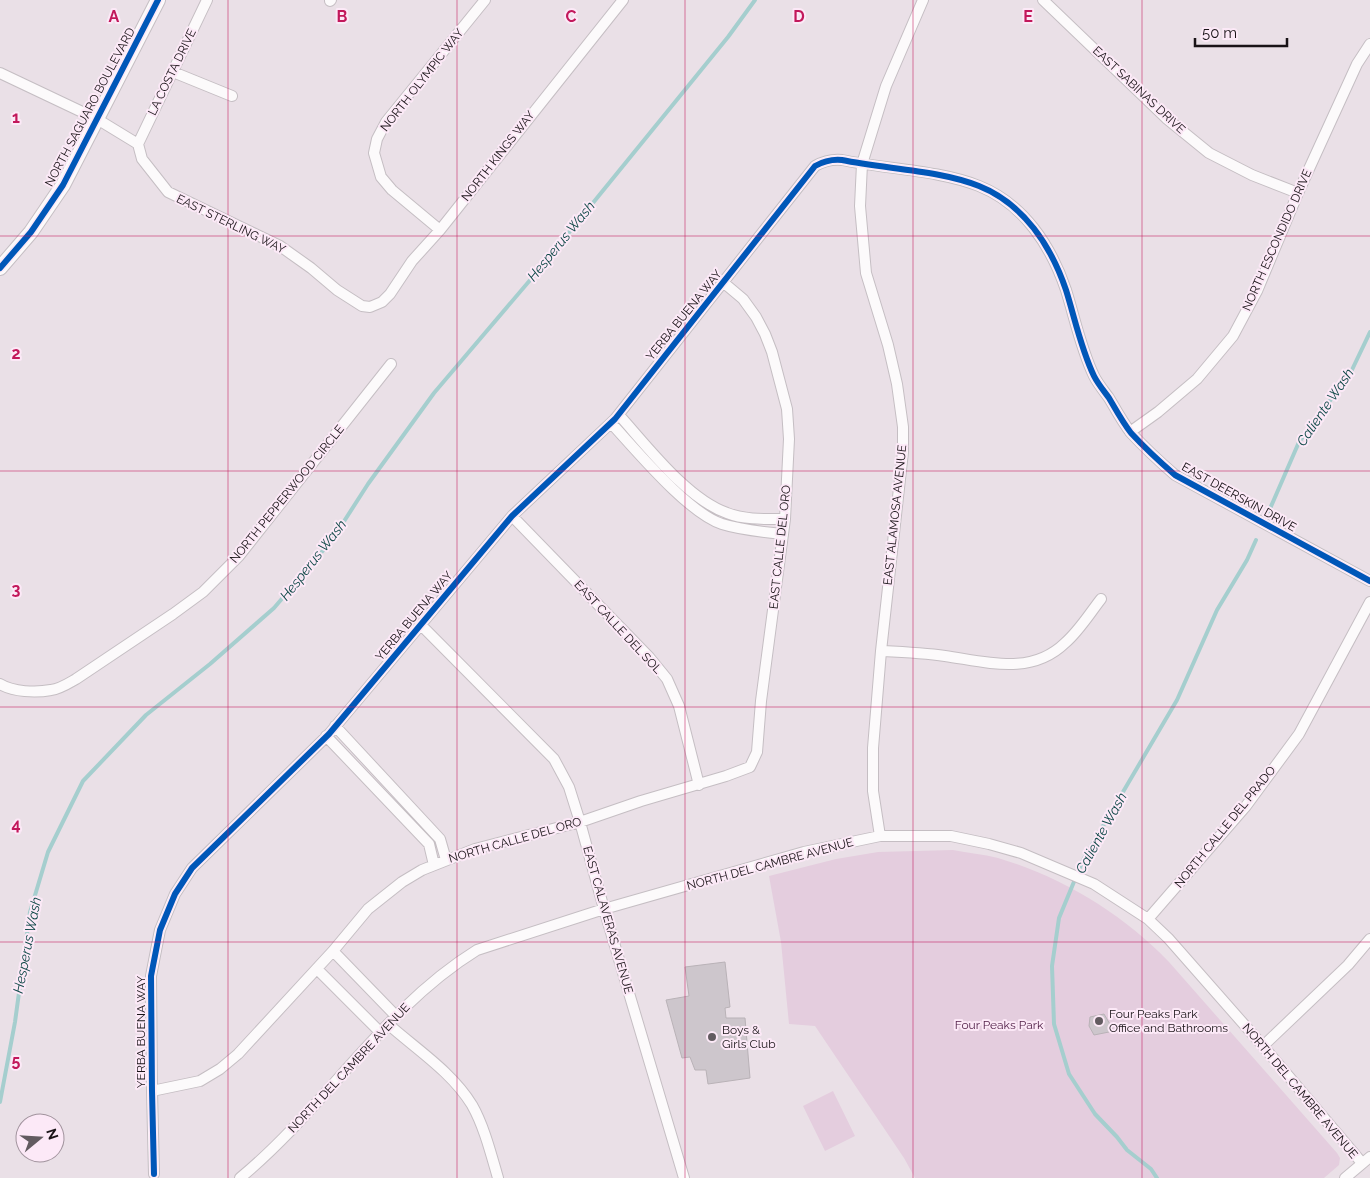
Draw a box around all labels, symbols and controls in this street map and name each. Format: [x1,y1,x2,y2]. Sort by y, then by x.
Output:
text: A [109,7,120,26]
text: B [337,7,348,26]
text: C [566,7,577,26]
text: D [793,7,805,26]
text: E [1023,7,1033,26]
scale bar [1195,15,1288,47]
text: 50 m [1202,24,1237,42]
street label: NORTH SAGUARO BOULEVARD [42,25,138,189]
street label: NORTH OLYMPIC WAY [378,26,467,134]
street label: LA COSTA DRIVE [145,27,199,117]
street label: EAST SABINAS DRIVE [1090,44,1188,136]
text: 1 [12,108,20,127]
street label: NORTH KINGS WAY [458,108,538,204]
street label: NORTH ESCONDIDO DRIVE [1239,167,1315,313]
street label: EAST STERLING WAY [174,191,288,257]
water label: Hesperus Wash [524,198,598,284]
street label: YERBA BUENA WAY [643,267,725,363]
text: 2 [11,344,21,363]
water label: Caliente Wash [1293,365,1357,449]
street label: NORTH PEPPERWOOD CIRCLE [227,422,347,566]
street label: EAST ALAMOSA AVENUE [881,444,909,586]
street label: EAST DEERSKIN DRIVE [1179,460,1299,534]
street label: EAST CALLE DEL ORO [767,484,793,610]
water label: Hesperus Wash [277,516,350,603]
street label: YERBA BUENA WAY [373,568,456,664]
street label: EAST CALLE DEL SOL [571,578,665,676]
text: 3 [12,580,21,599]
street label: NORTH CALLE DEL PRADO [1172,763,1278,891]
water label: Caliente Wash [1072,790,1130,876]
street label: NORTH CALLE DEL ORO [447,814,583,866]
text: 4 [11,815,21,834]
street label: NORTH DEL CAMBRE AVENUE [685,835,855,893]
street label: EAST CALAVERAS AVENUE [580,845,636,995]
water label: Hesperus Wash [10,895,44,995]
street label: YERBA BUENA WAY [134,976,148,1088]
street label: NORTH DEL CAMBRE AVENUE [285,1000,413,1136]
place label: Four Peaks Park Office and Bathrooms [1109,1007,1228,1035]
marker: Four Peaks Park Office and Bathrooms [1093,1015,1105,1027]
park label: Four Peaks Park [955,1018,1044,1032]
street label: NORTH DEL CAMBRE AVENUE [1239,1021,1361,1161]
place label: Boys & Girls Club [722,1023,776,1051]
marker: Boys & Girls Club [706,1031,718,1043]
text: 5 [12,1051,21,1070]
north arrow [15,1113,65,1163]
text: N [43,1126,62,1142]

